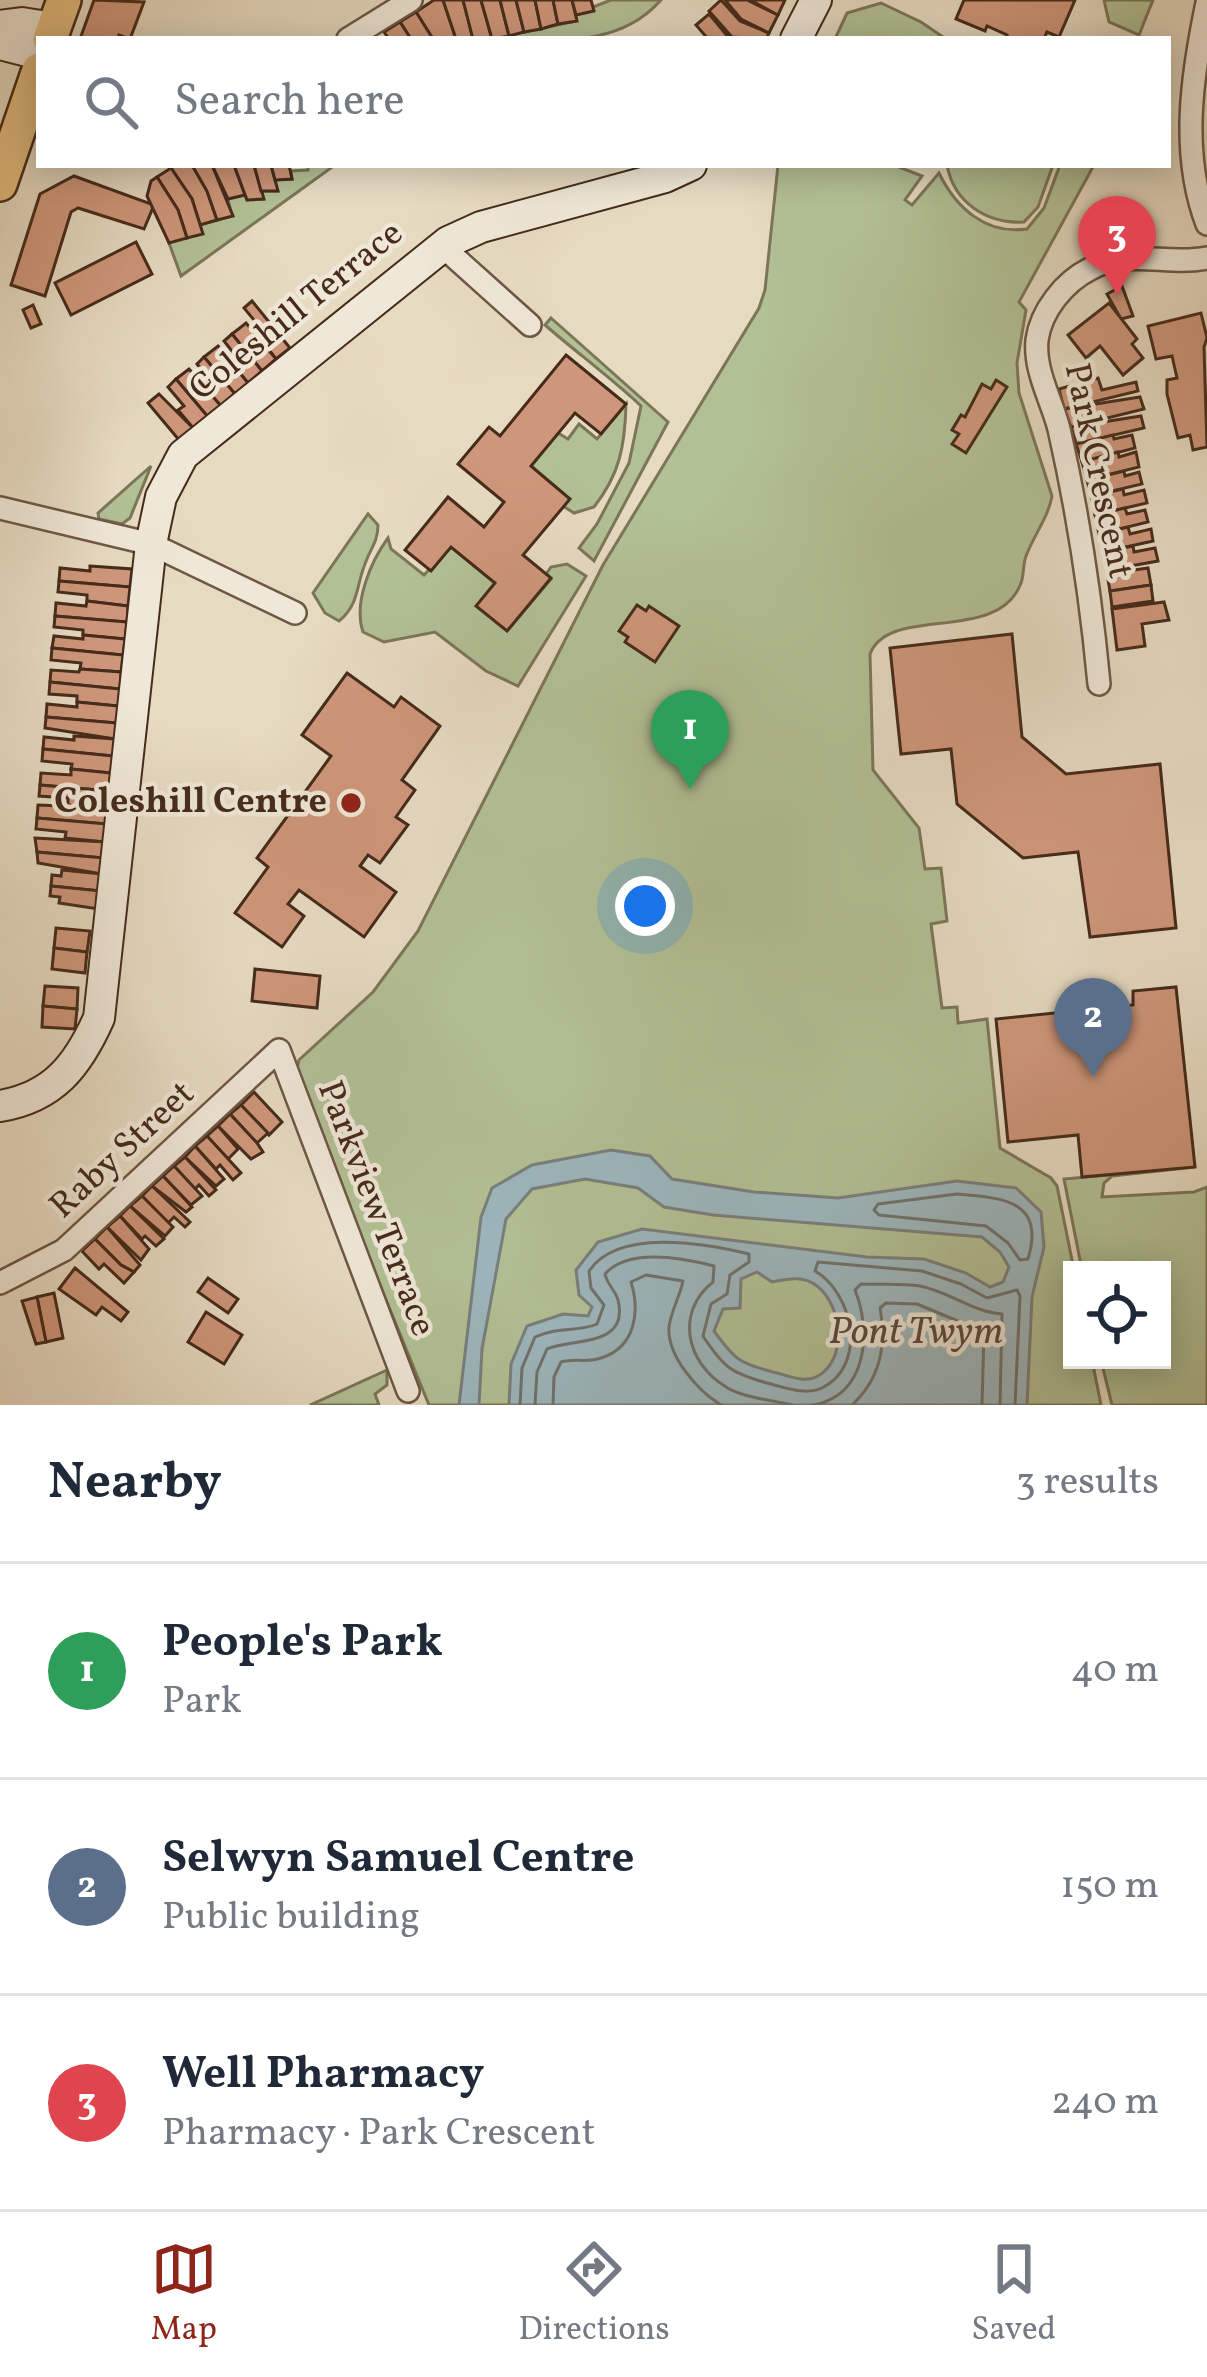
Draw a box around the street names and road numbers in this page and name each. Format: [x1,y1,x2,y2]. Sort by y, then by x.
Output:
street label: Coleshill Terrace [179,210,415,414]
street label: Park Crescent [1050,359,1144,583]
street label: Raby Street [39,1071,207,1231]
street label: Parkview Terrace [303,1074,447,1344]

